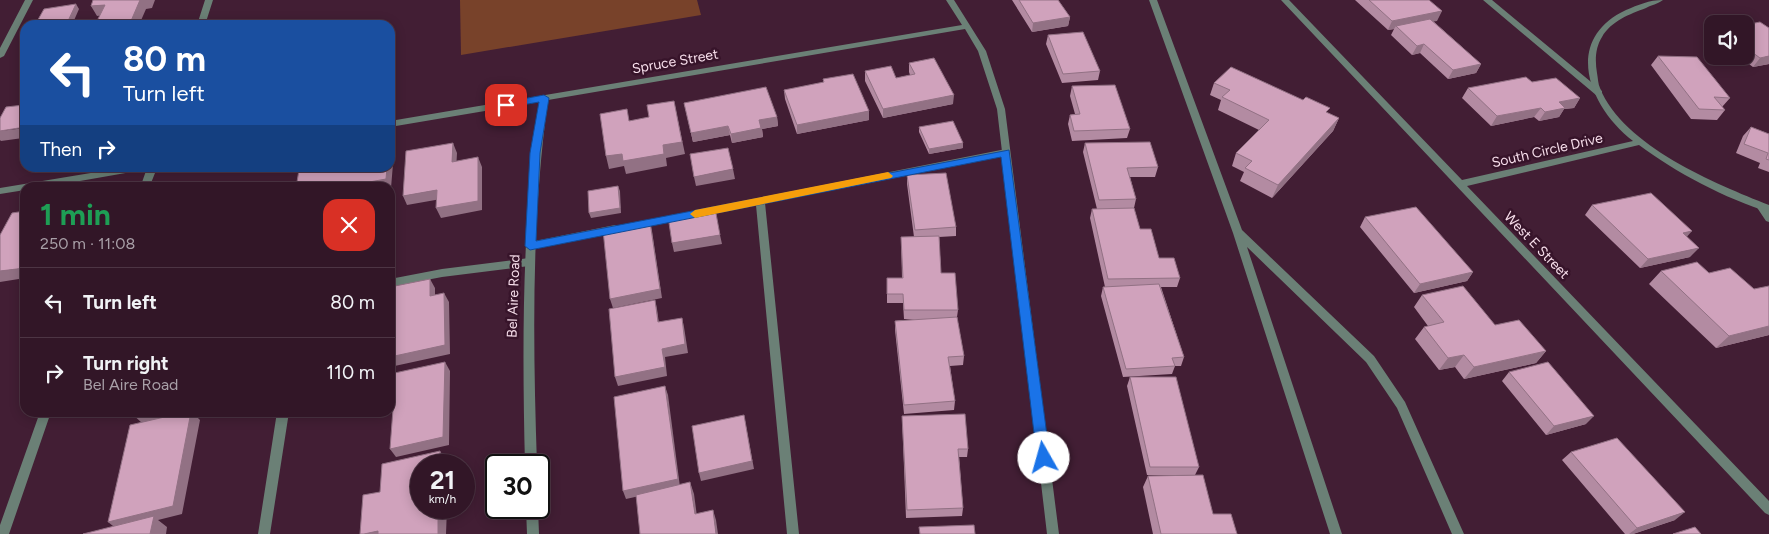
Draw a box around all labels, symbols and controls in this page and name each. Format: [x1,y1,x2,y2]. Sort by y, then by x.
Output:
map controls [1704,15,1754,65]
button: sound [1704,15,1754,65]
text: 80 m [123,38,206,80]
icon: left [40,40,105,105]
street label: Spruce Street [631,46,720,77]
text: Turn left [123,80,205,107]
pin [485,84,527,126]
icon: arrive [492,91,520,119]
street label: South Circle Drive [1490,129,1605,172]
icon: right [92,135,120,163]
text: Then [40,138,82,161]
text: 1 min [40,196,111,233]
button: close [323,199,375,251]
street label: West E Street [1500,208,1573,282]
text: 250 m · 11:08 [40,234,135,253]
street label: Bel Aire Road [504,254,523,338]
icon: left [40,289,68,317]
text: Turn left [83,291,157,314]
text: 80 m [330,291,375,314]
text: Turn right [83,352,169,375]
icon: right [40,359,68,387]
text: 110 m [326,361,375,384]
text: Bel Aire Road [83,375,178,394]
position arrow [1017,431,1069,483]
speed limit sign: 30 [485,454,550,519]
text: 21 [430,465,455,495]
text: km/h [429,492,456,506]

